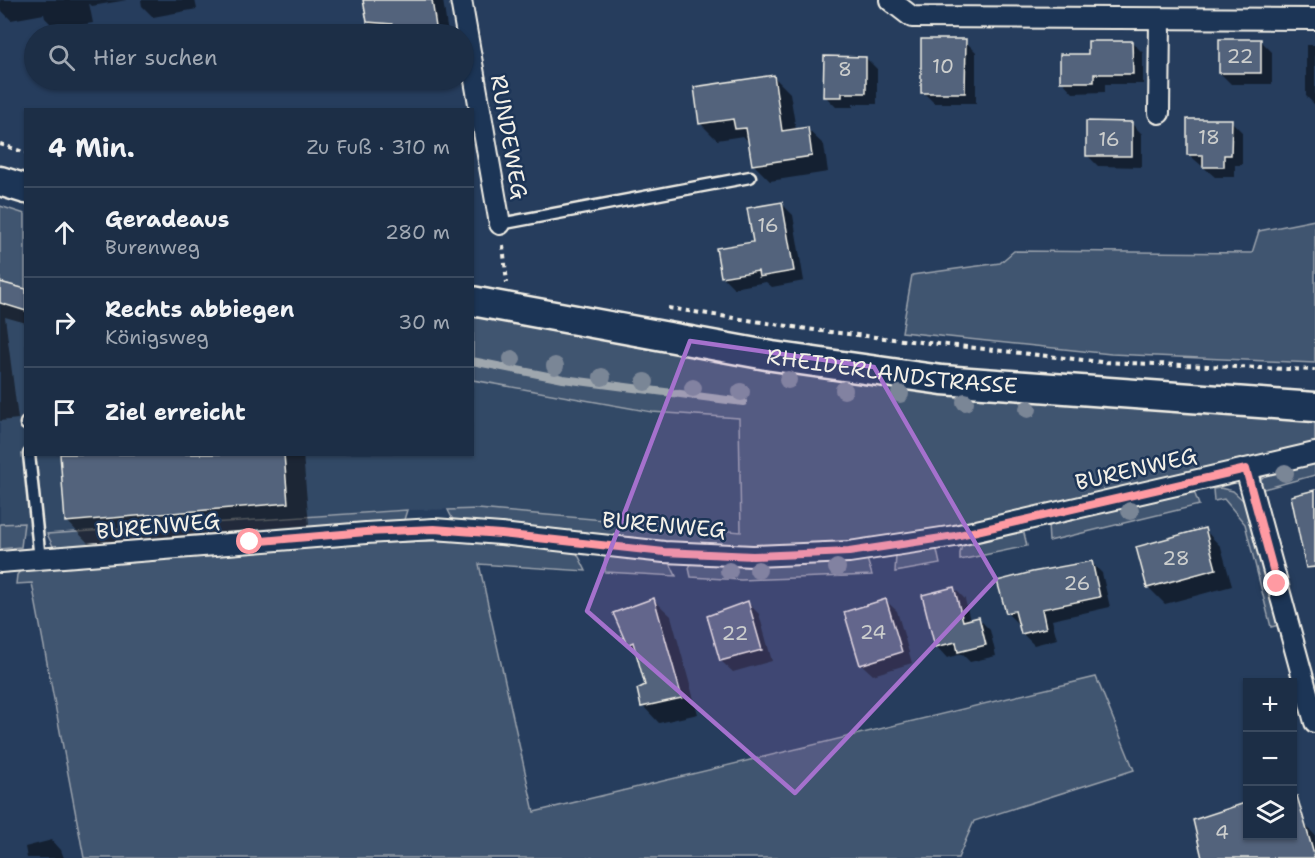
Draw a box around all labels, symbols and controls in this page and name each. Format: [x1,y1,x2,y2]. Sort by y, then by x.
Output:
search box [24,24,474,90]
icon: search [45,41,78,74]
text: Hier suchen [93,43,218,72]
house number: 22 [1227,43,1254,69]
house number: 10 [932,53,954,79]
house number: 8 [838,56,852,82]
street label: RUNDEWEG [484,73,534,202]
house number: 18 [1198,124,1220,150]
house number: 16 [1098,126,1120,152]
text: 4 Min. [48,130,135,165]
text: Zu Fuß · 310 m [307,134,450,160]
text: Geradeaus [105,205,229,234]
house number: 16 [757,212,779,238]
icon: ahead [48,216,81,249]
text: 280 m [385,219,450,245]
text: Burenweg [105,234,200,260]
text: Rechts abbiegen [105,295,294,324]
icon: right [48,306,81,339]
text: 30 m [398,309,450,335]
text: Königsweg [105,324,209,350]
street label: RHEIDERLANDSTRASSE [765,341,1019,400]
icon: arrive [48,396,81,429]
text: Ziel erreicht [105,398,246,427]
street label: BURENWEG [1072,441,1200,497]
street label: BURENWEG [601,505,728,545]
street label: BURENWEG [95,506,222,546]
route start [236,528,262,554]
house number: 28 [1162,545,1190,571]
house number: 26 [1063,570,1091,596]
route end [1263,570,1289,596]
house number: 24 [860,619,886,645]
house number: 22 [722,620,749,646]
map controls [1243,678,1297,840]
button: + [1243,678,1297,732]
button: − [1243,732,1297,786]
button: layers [1243,786,1297,840]
house number: 4 [1215,819,1229,845]

